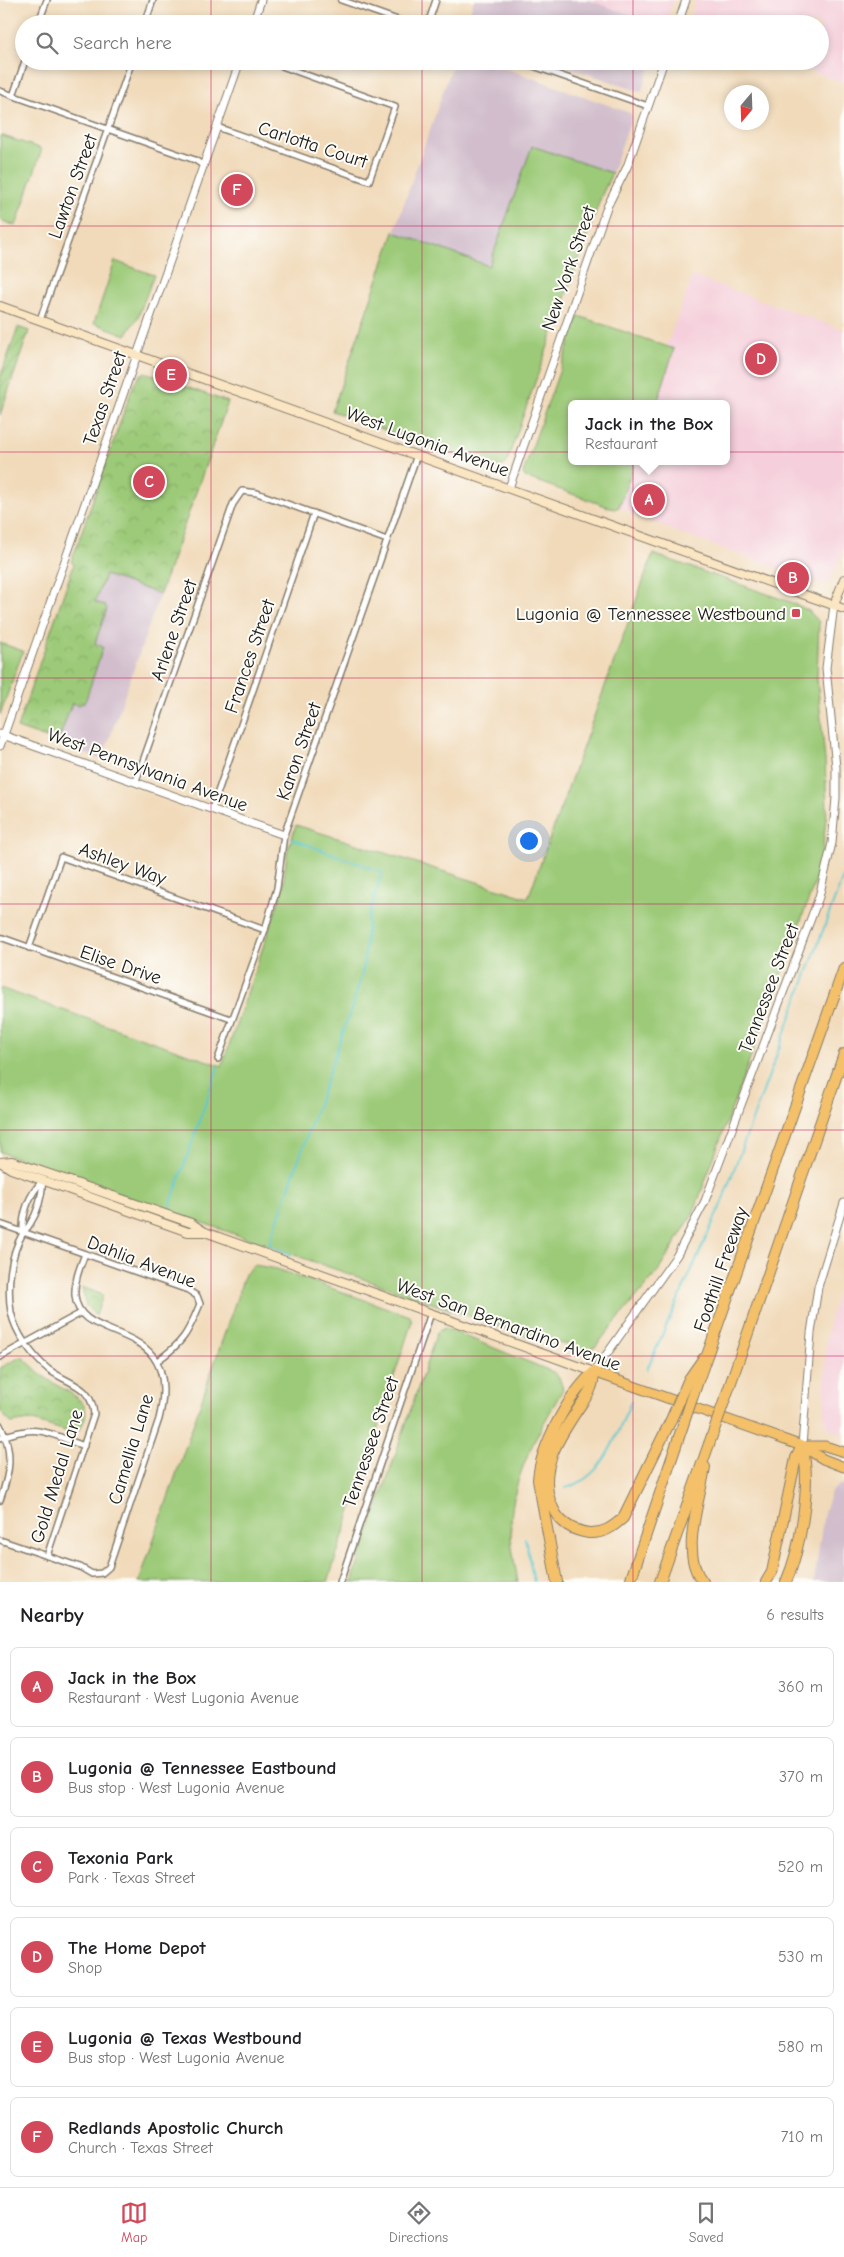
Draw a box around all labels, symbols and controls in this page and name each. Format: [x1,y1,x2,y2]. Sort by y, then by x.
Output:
search box [15,15,829,70]
icon: search [33,29,61,57]
text: Search here [73,32,172,54]
north arrow [724,85,769,130]
street label: Carlotta Court [255,117,371,173]
street label: Lawton Street [44,131,102,242]
pin: F [221,171,253,209]
street label: New York Street [537,202,601,334]
pin: D [745,340,777,378]
street label: Texas Street [79,348,132,448]
pin: E [155,356,187,394]
popup [568,400,730,465]
street label: West Lugonia Avenue [343,402,512,482]
text: Jack in the Box [585,413,713,435]
text: Restaurant [585,435,657,453]
pin: C [133,463,165,501]
pin: A [633,481,665,519]
pin: B [777,559,809,597]
street label: Arlene Street [146,576,202,684]
street label: Frances Street [220,596,280,716]
place label: Lugonia @ Tennessee Westbound [516,603,786,625]
marker: Lugonia @ Tennessee Westbound [790,607,802,619]
street label: Karon Street [272,699,326,803]
street label: West Pennsylvania Avenue [45,723,251,816]
your location [516,828,542,854]
street label: Ashley Way [76,838,170,890]
street label: Tennessee Street [734,920,804,1056]
street label: Elise Drive [77,941,164,989]
street label: Foothill Freeway [689,1203,753,1335]
street label: Dahlia Avenue [84,1231,199,1293]
street label: West San Bernardino Avenue [394,1274,624,1376]
street label: Tennessee Street [338,1373,404,1511]
street label: Camellia Lane [104,1391,158,1507]
street label: Gold Medal Lane [26,1407,88,1546]
text: Nearby [20,1603,84,1627]
text: 6 results [766,1606,824,1624]
text: Jack in the Box [68,1667,196,1689]
text: A [33,1678,41,1696]
text: 360 m [778,1678,823,1696]
text: Restaurant · West Lugonia Avenue [68,1689,299,1707]
text: Lugonia @ Tennessee Eastbound [68,1757,336,1779]
text: B [32,1768,42,1786]
text: 370 m [779,1768,823,1786]
text: Bus stop · West Lugonia Avenue [68,1779,284,1797]
text: Texonia Park [68,1847,173,1869]
text: C [32,1858,42,1876]
text: 520 m [778,1858,823,1876]
text: Park · Texas Street [68,1869,195,1887]
text: The Home Depot [68,1937,206,1959]
text: D [32,1948,42,1966]
text: 530 m [778,1948,823,1966]
text: Shop [68,1959,102,1977]
text: Lugonia @ Texas Westbound [68,2027,302,2049]
text: E [32,2038,42,2056]
text: 580 m [778,2038,823,2056]
text: Bus stop · West Lugonia Avenue [68,2049,284,2067]
text: Redlands Apostolic Church [68,2117,284,2139]
text: F [32,2128,42,2146]
text: 710 m [781,2128,823,2146]
text: Church · Texas Street [68,2139,213,2157]
tab: Map [120,2199,148,2246]
tab: Directions [389,2199,448,2246]
tab: Saved [689,2199,724,2246]

